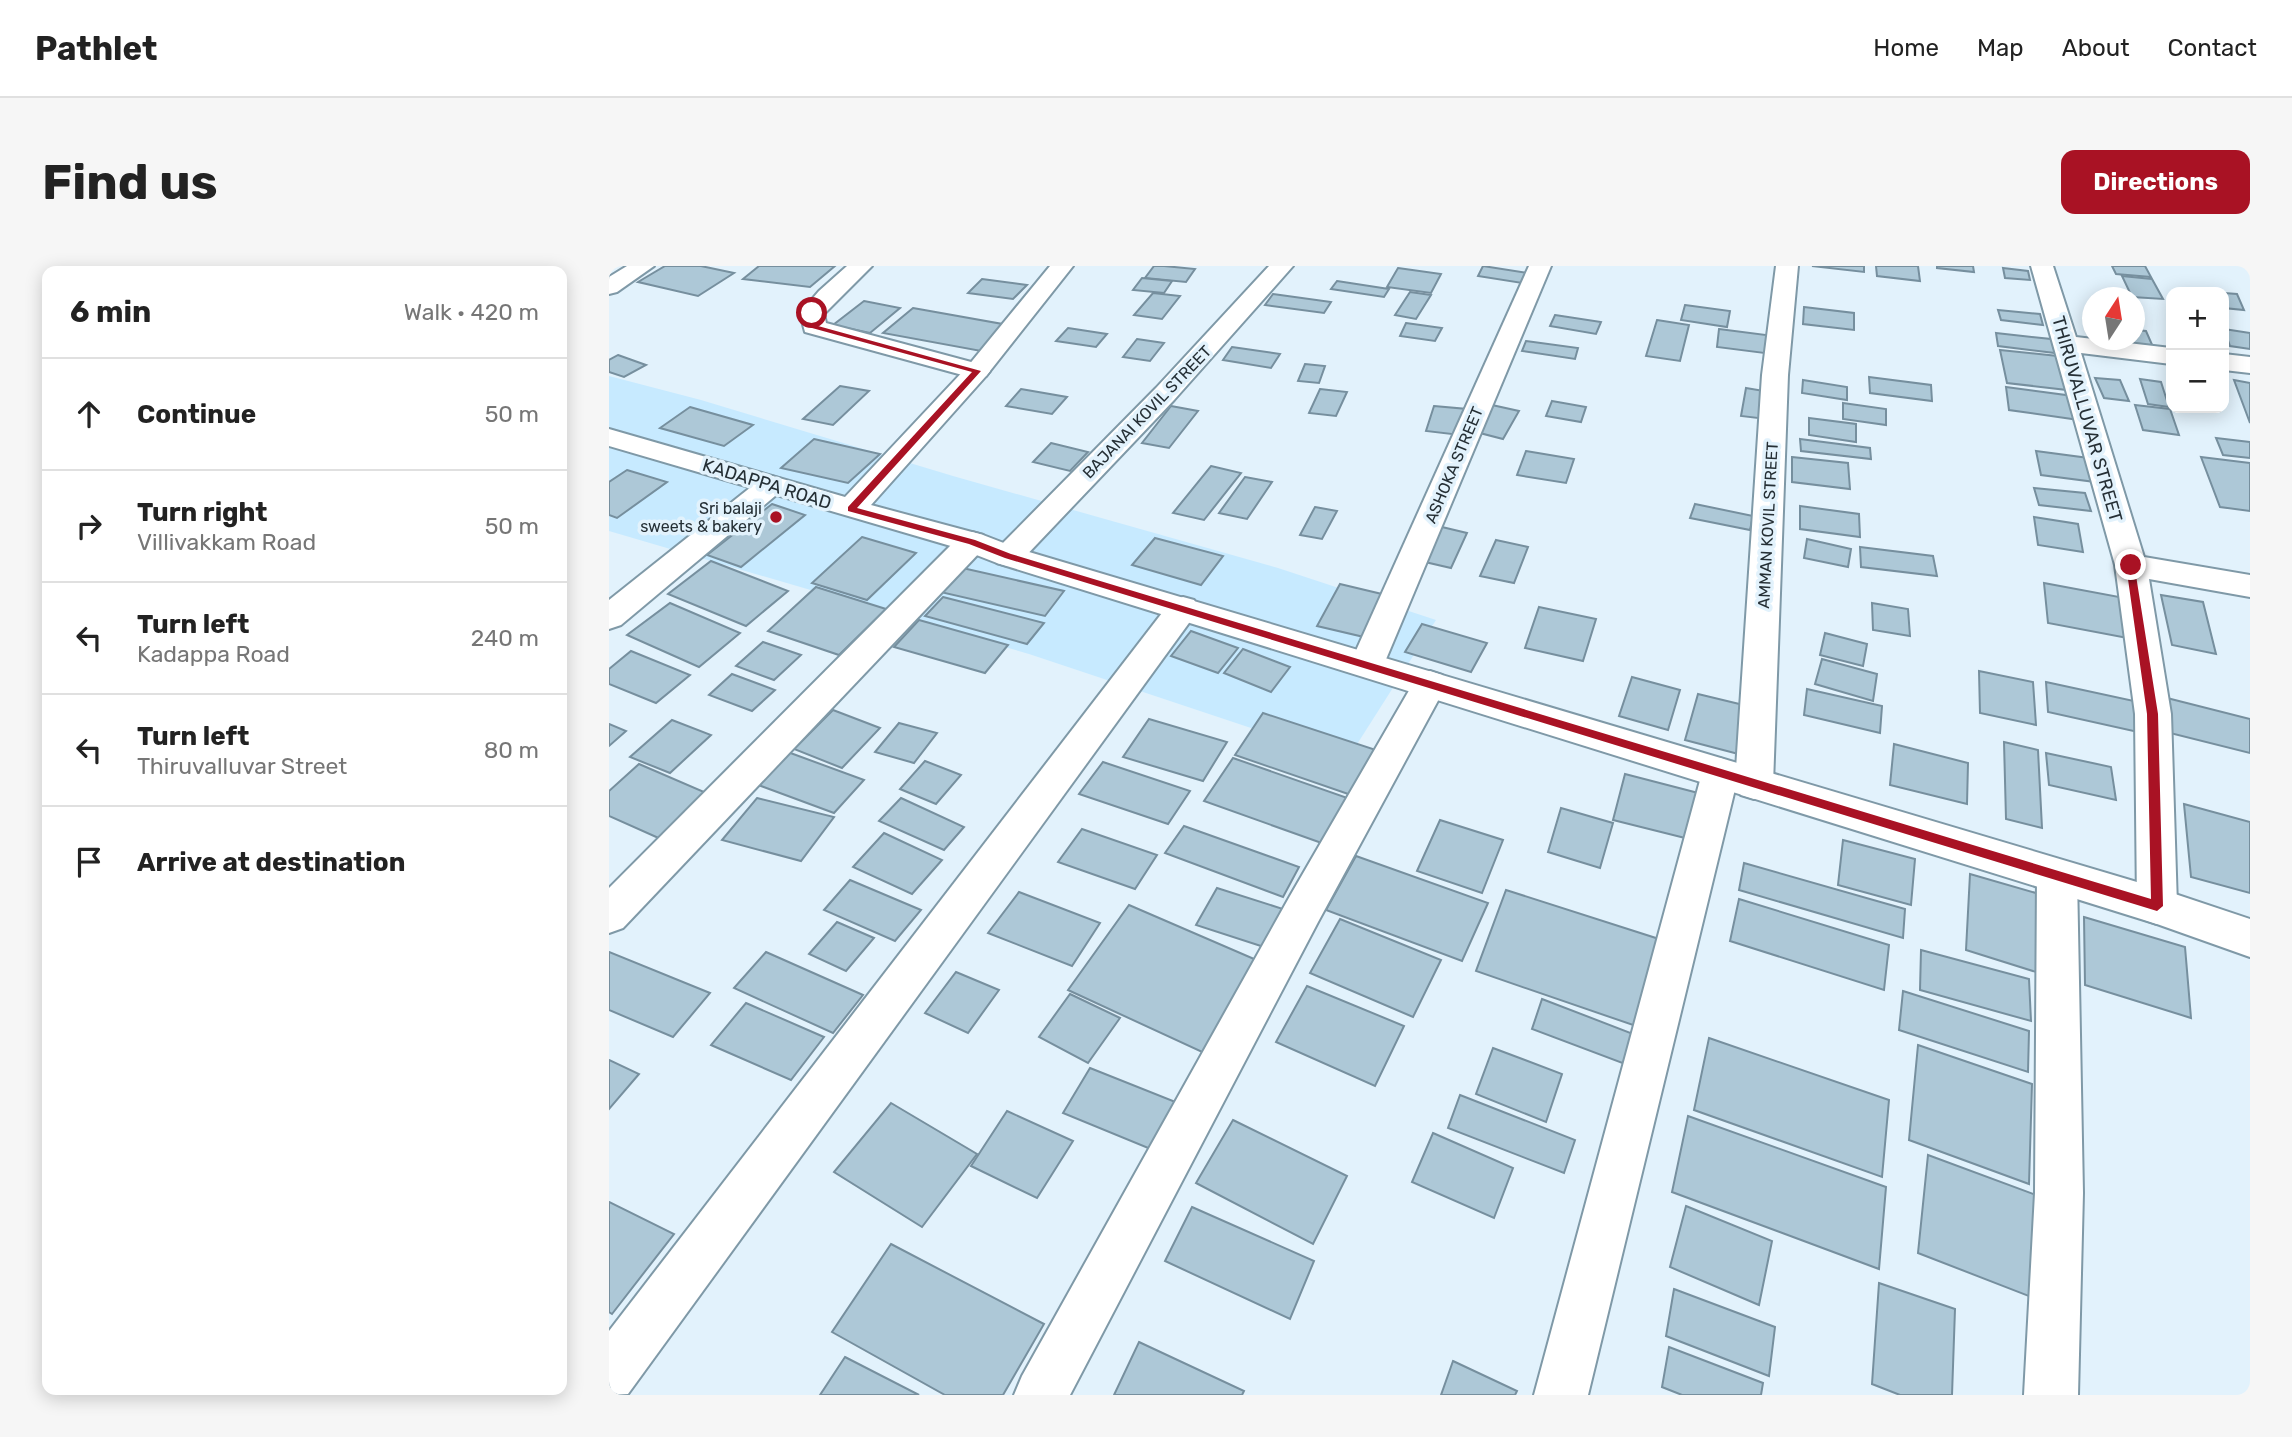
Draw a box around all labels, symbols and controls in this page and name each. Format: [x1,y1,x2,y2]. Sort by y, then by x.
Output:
text: Pathlet [35,29,158,68]
text: Home [1873,34,1939,62]
text: Map [1977,34,2024,62]
text: About [2062,34,2130,62]
text: Contact [2168,34,2257,62]
button: Directions [2061,150,2250,214]
text: Find us [42,153,218,211]
north arrow [2082,287,2145,350]
map controls [2166,287,2229,413]
button: + [2166,287,2229,350]
text: 6 min [70,294,151,330]
route start [796,297,827,328]
text: Walk · 420 m [404,298,539,326]
street label: THIRUVALLUVAR STREET [2047,314,2127,524]
street label: BAJANAI KOVIL STREET [1079,342,1215,482]
button: − [2166,350,2229,413]
icon: ahead [70,395,108,433]
text: Continue [137,399,256,430]
text: 50 m [485,400,539,428]
street label: ASHOKA STREET [1421,404,1487,526]
street label: AMMAN KOVIL STREET [1754,441,1782,609]
street label: KADAPPA ROAD [700,454,834,514]
text: Turn right [137,497,267,528]
place label: Sri balaji sweets & bakery [640,499,762,536]
icon: right [70,507,108,545]
marker: Sri balaji sweets & bakery [768,509,784,525]
text: 50 m [485,512,539,540]
text: Villivakkam Road [137,528,316,556]
route end [2115,549,2146,580]
text: Turn left [137,609,249,640]
icon: left [70,619,108,657]
text: 240 m [471,624,539,652]
text: Kadappa Road [137,640,290,668]
text: Turn left [137,721,249,752]
icon: left [70,731,108,769]
text: 80 m [484,736,539,764]
text: Thiruvalluvar Street [137,752,347,780]
icon: arrive [70,843,108,881]
text: Arrive at destination [137,847,405,878]

